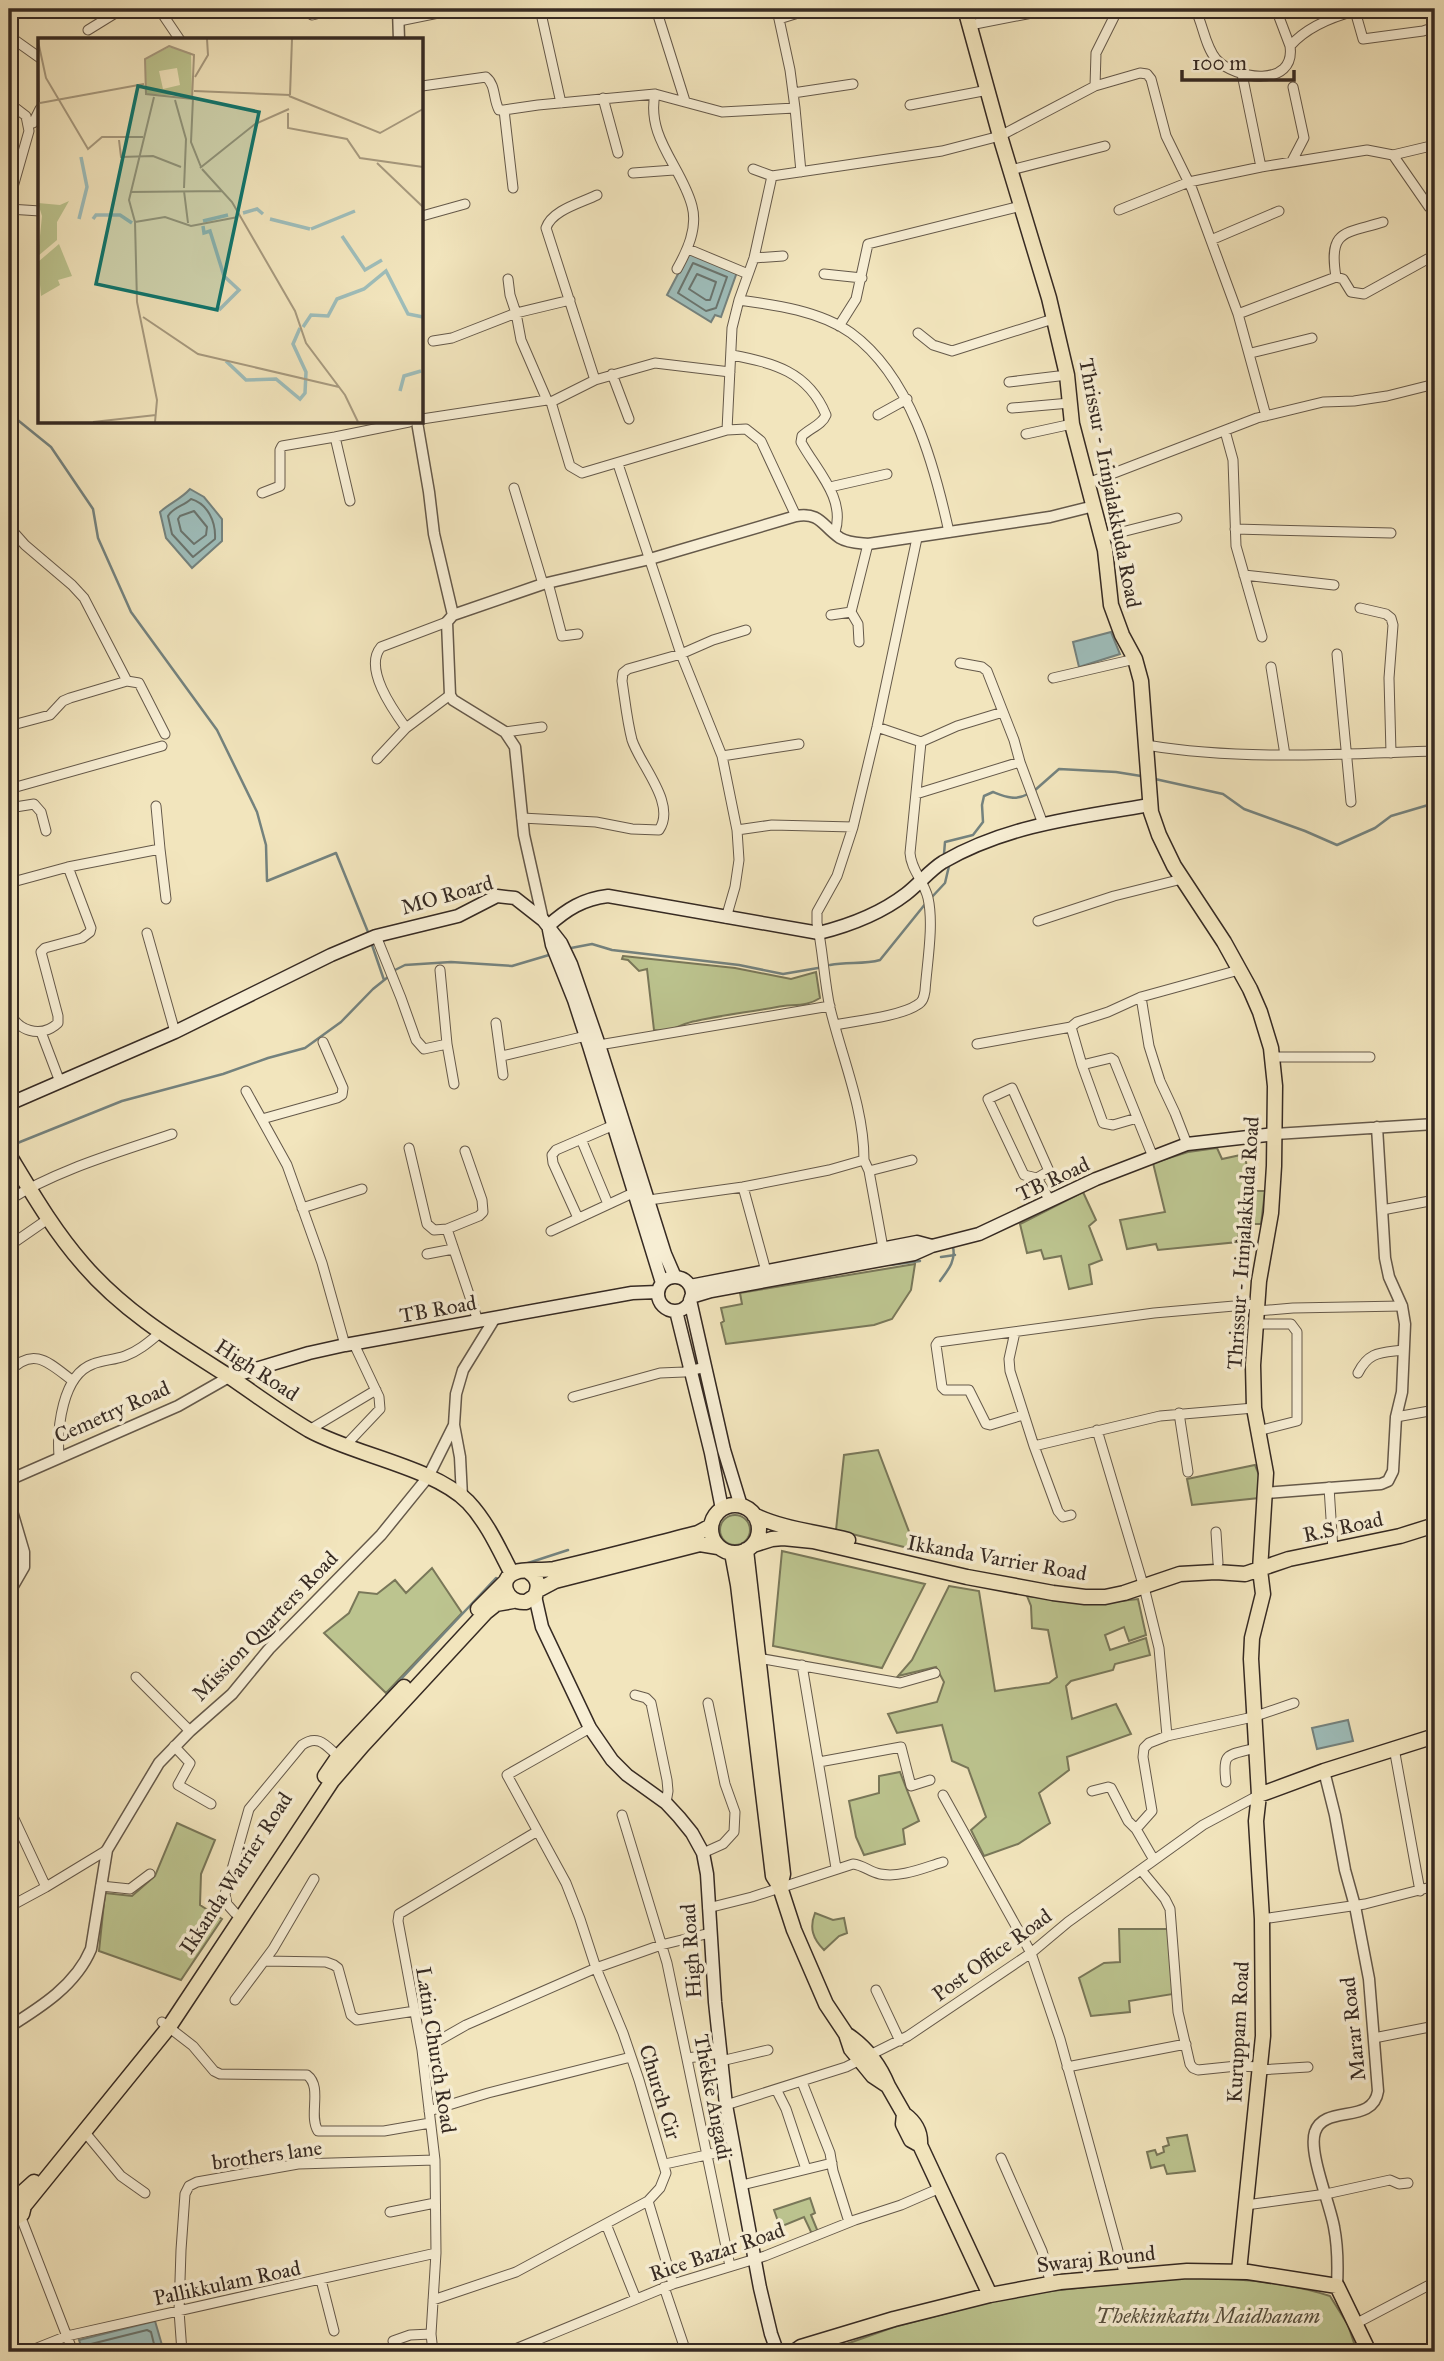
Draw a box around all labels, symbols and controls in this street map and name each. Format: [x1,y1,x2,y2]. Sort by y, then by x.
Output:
inset map [38,38,424,424]
scale bar [1182,38,1294,82]
text: 100 m [1192,50,1247,76]
street label: Thrissur - Irinjalakkuda Road [1073,356,1147,610]
street label: MO Roard [398,869,496,921]
street label: Thrissur - Irinjalakkuda Road [1221,1115,1265,1370]
street label: TB Road [1012,1151,1094,1207]
street label: TB Road [398,1289,479,1329]
street label: High Road [210,1333,304,1407]
street label: Cemetry Road [50,1375,174,1449]
street label: R.S Road [1301,1506,1386,1548]
street label: Ikkanda Varrier Road [905,1529,1089,1587]
street label: Mission Quarters Road [187,1545,344,1707]
street label: Ikkanda Warrier Road [174,1787,298,1959]
street label: High Road [675,1902,707,1999]
street label: Post Office Road [927,1903,1057,2007]
street label: Kuruppam Road [1221,1960,1255,2103]
street label: Latin Church Road [410,1965,462,2136]
street label: Marar Road [1335,1975,1371,2082]
street label: Thekke Angadi [688,2032,738,2162]
street label: Church Cir [633,2041,687,2143]
street label: brothers lane [210,2134,324,2176]
street label: Rice Bazar Road [646,2217,788,2287]
street label: Swaraj Round [1035,2240,1157,2278]
street label: Pallikkulam Road [151,2255,303,2311]
park label: Thekkinkattu Maidhanam [1096,2303,1320,2329]

